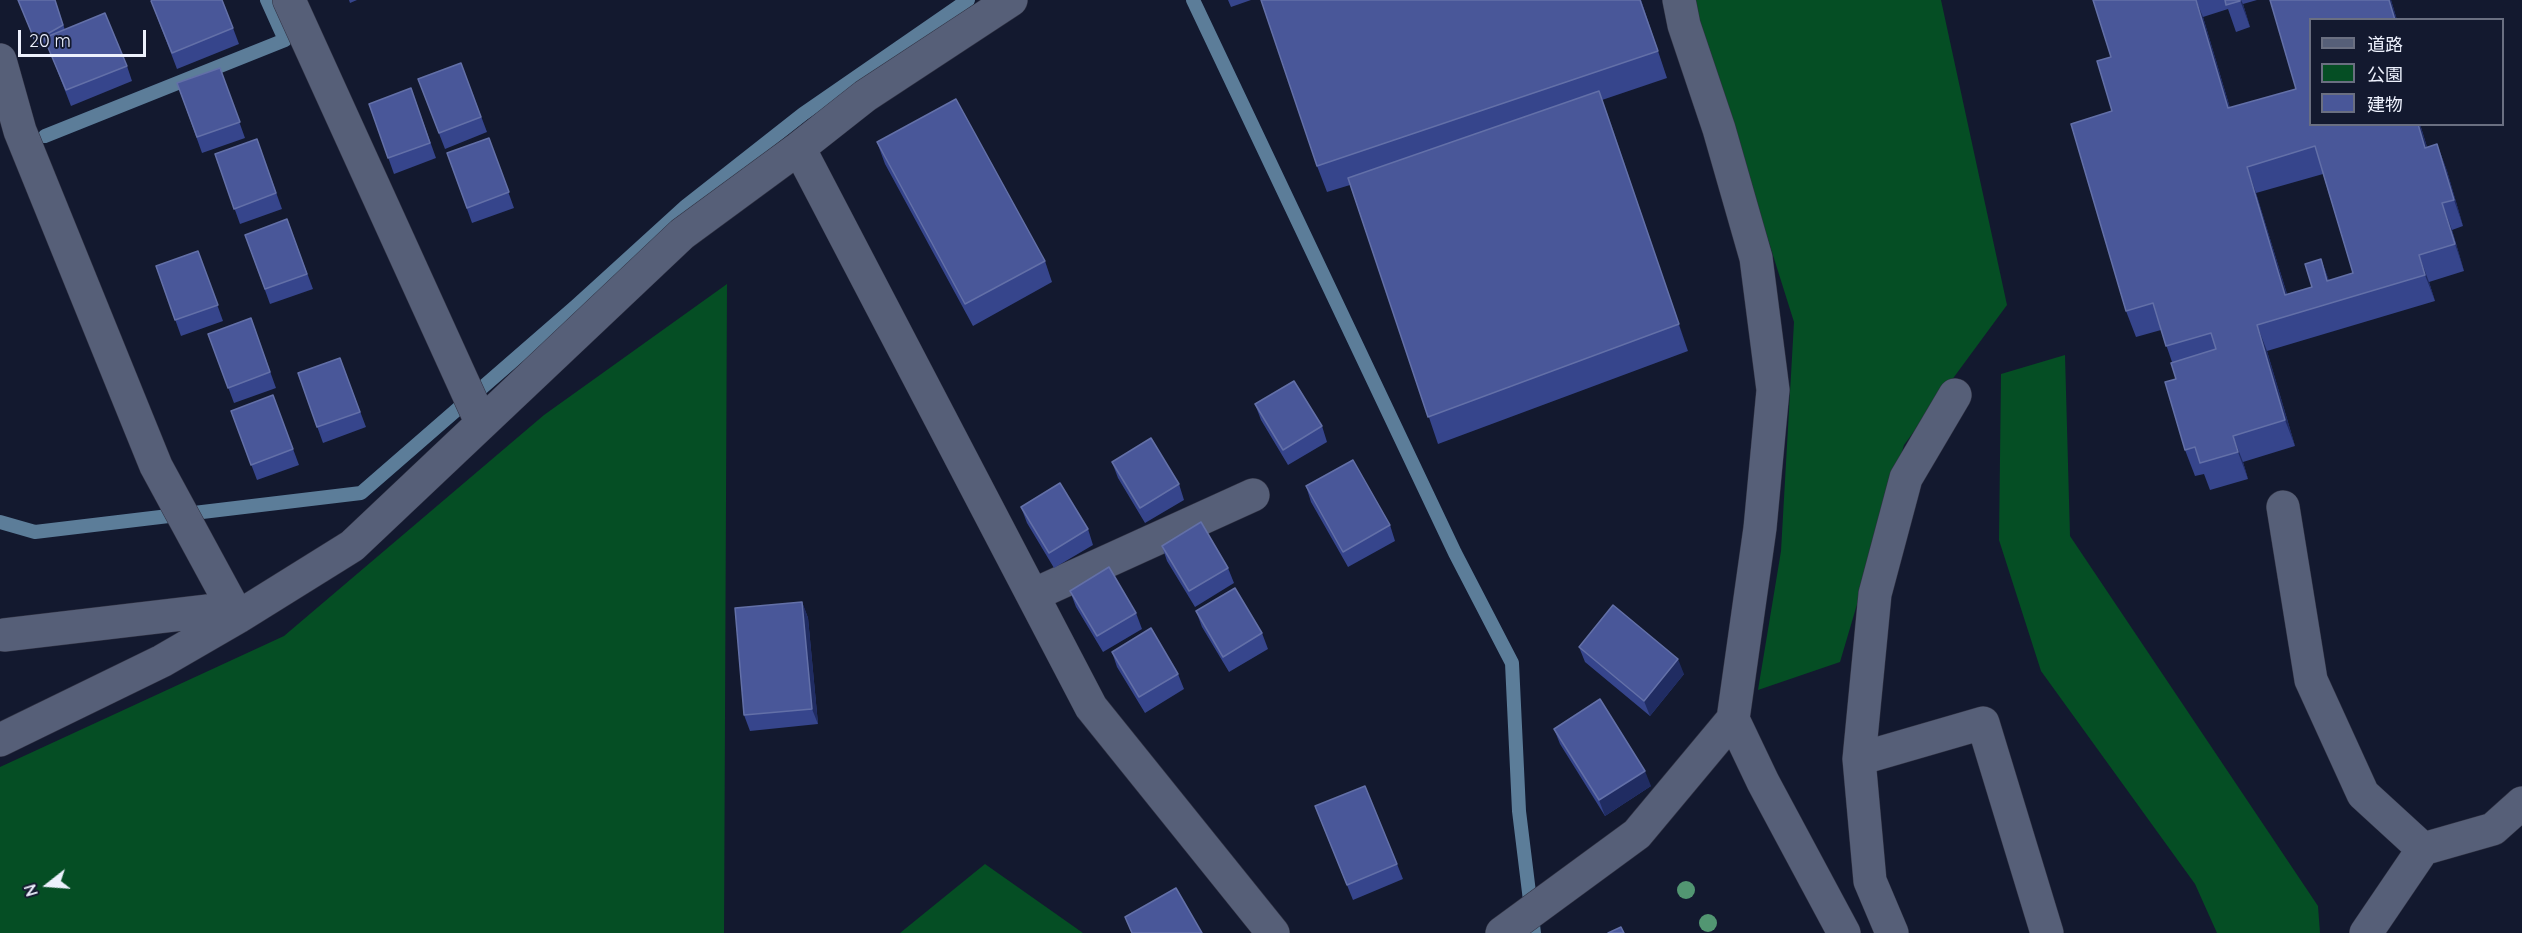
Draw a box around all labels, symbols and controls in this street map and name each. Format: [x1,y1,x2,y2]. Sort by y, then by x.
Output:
scale bar [21,18,148,56]
legend [2309,18,2504,126]
text: 20 m [29,29,71,52]
text: 道路 [2367,33,2403,56]
text: 公園 [2367,63,2403,86]
text: 建物 [2367,93,2403,116]
north arrow [18,855,78,915]
text: N [20,882,42,899]

